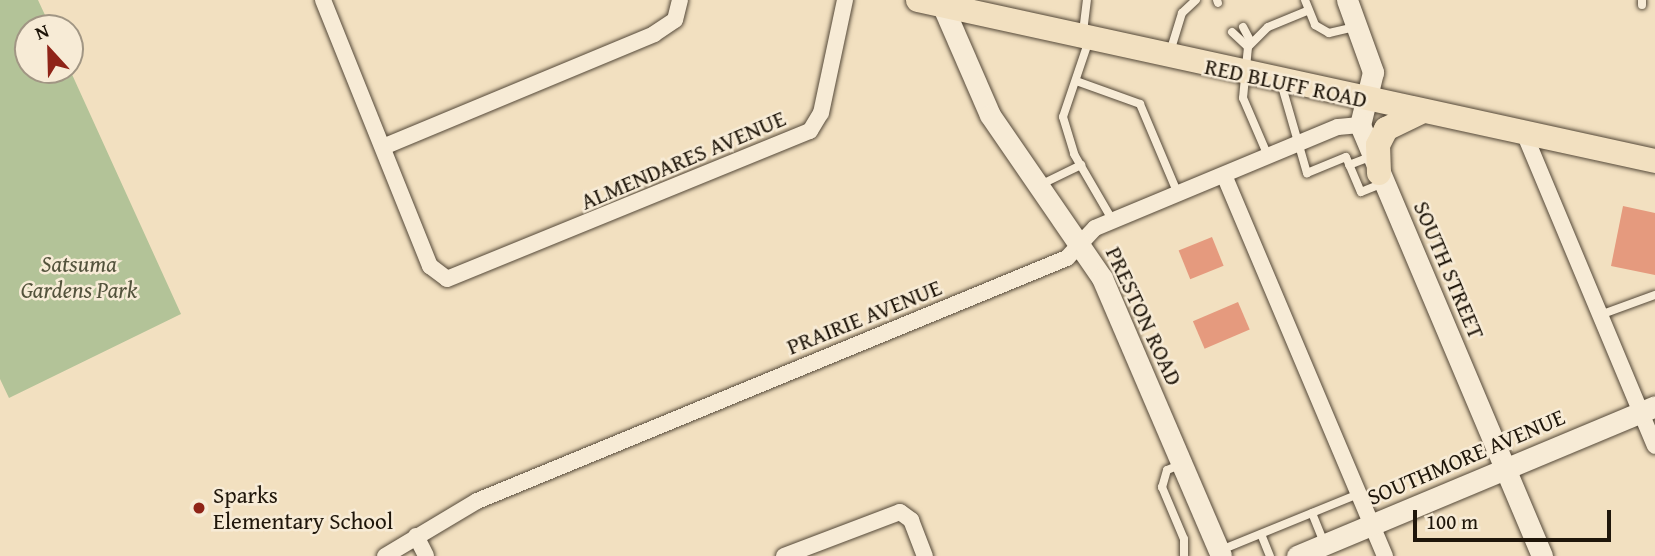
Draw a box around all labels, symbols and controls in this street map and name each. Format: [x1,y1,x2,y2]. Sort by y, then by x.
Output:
north arrow [14,14,84,84]
text: N [31,16,53,47]
street label: RED BLUFF ROAD [1202,52,1370,114]
street label: ALMENDARES AVENUE [576,104,790,216]
street label: SOUTH STREET [1408,197,1490,343]
street label: PRESTON ROAD [1100,242,1188,390]
park label: Satsuma Gardens Park [21,250,137,304]
street label: PRAIRIE AVENUE [783,273,945,361]
street label: SOUTHMORE AVENUE [1363,403,1569,511]
place label: Sparks Elementary School [213,481,393,535]
scale bar [1417,496,1615,540]
marker: Sparks Elementary School [191,500,207,516]
text: 100 m [1426,506,1478,537]

